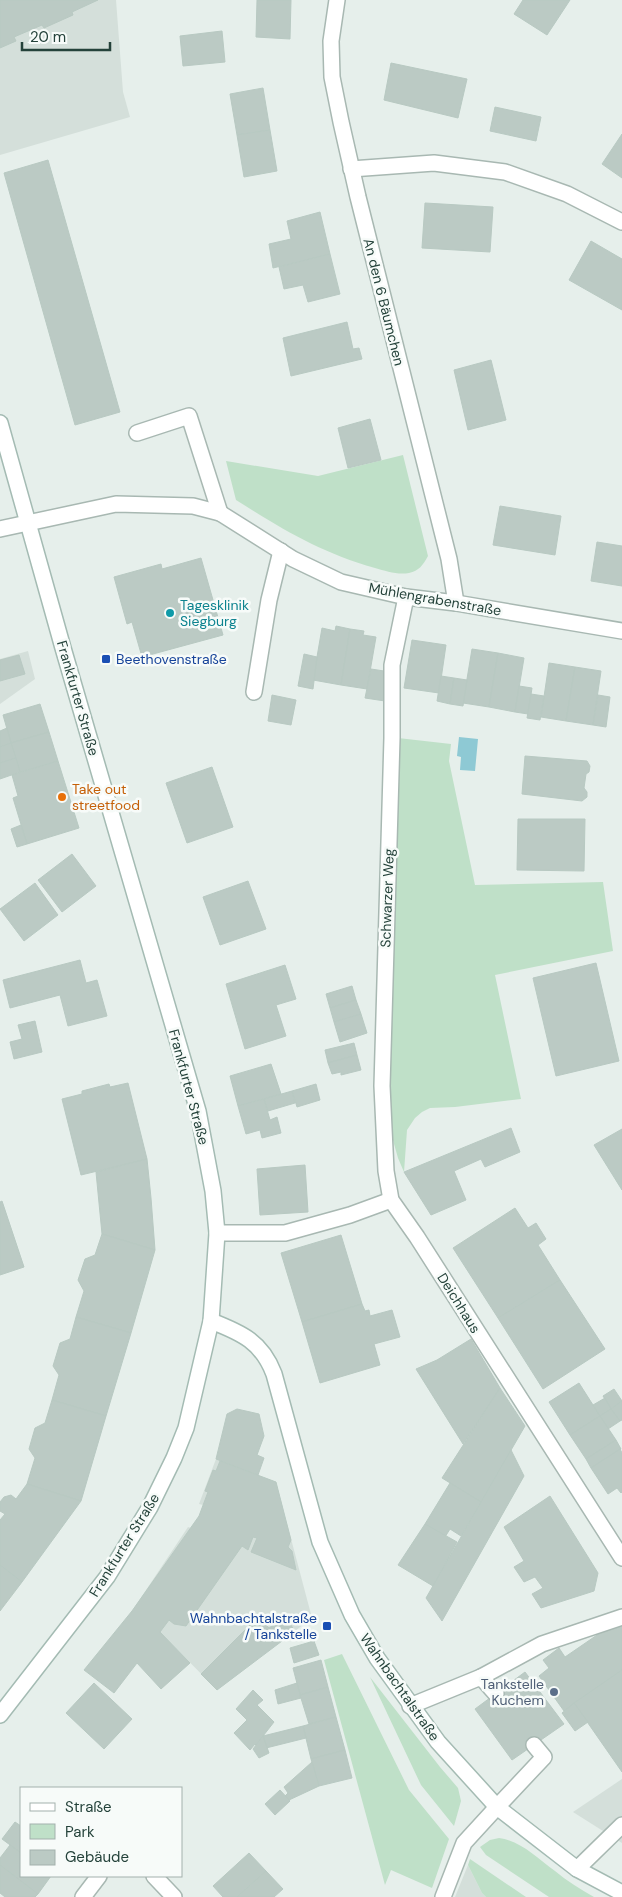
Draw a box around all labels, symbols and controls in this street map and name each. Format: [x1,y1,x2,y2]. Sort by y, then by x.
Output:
scale bar [22,20,110,52]
text: 20 m [30,27,66,47]
street label: An den 6 Bäumchen [359,236,409,368]
street label: Mühlengrabenstraße [367,578,503,620]
place label: Tagesklinik Siegburg [180,596,249,630]
marker: Tagesklinik Siegburg [164,607,176,619]
street label: Frankfurter Straße [53,638,103,758]
place label: Beethovenstraße [116,650,227,668]
marker: Beethovenstraße [100,653,112,665]
place label: Take out streetfood [72,780,140,814]
marker: Take out streetfood [56,791,68,803]
street label: Schwarzer Weg [376,848,398,948]
street label: Frankfurter Straße [165,1027,213,1147]
street label: Deichhaus [433,1270,485,1336]
street label: Frankfurter Straße [85,1490,163,1600]
place label: Wahnbachtalstraße / Tankstelle [190,1609,317,1643]
marker: Wahnbachtalstraße / Tankstelle [321,1620,333,1632]
street label: Wahnbachtalstraße [356,1630,444,1744]
place label: Tankstelle Kuchem [481,1675,544,1709]
marker: Tankstelle Kuchem [548,1686,560,1698]
legend [20,1787,182,1877]
text: Straße [65,1797,112,1817]
text: Park [65,1822,95,1842]
text: Gebäude [65,1847,129,1867]

